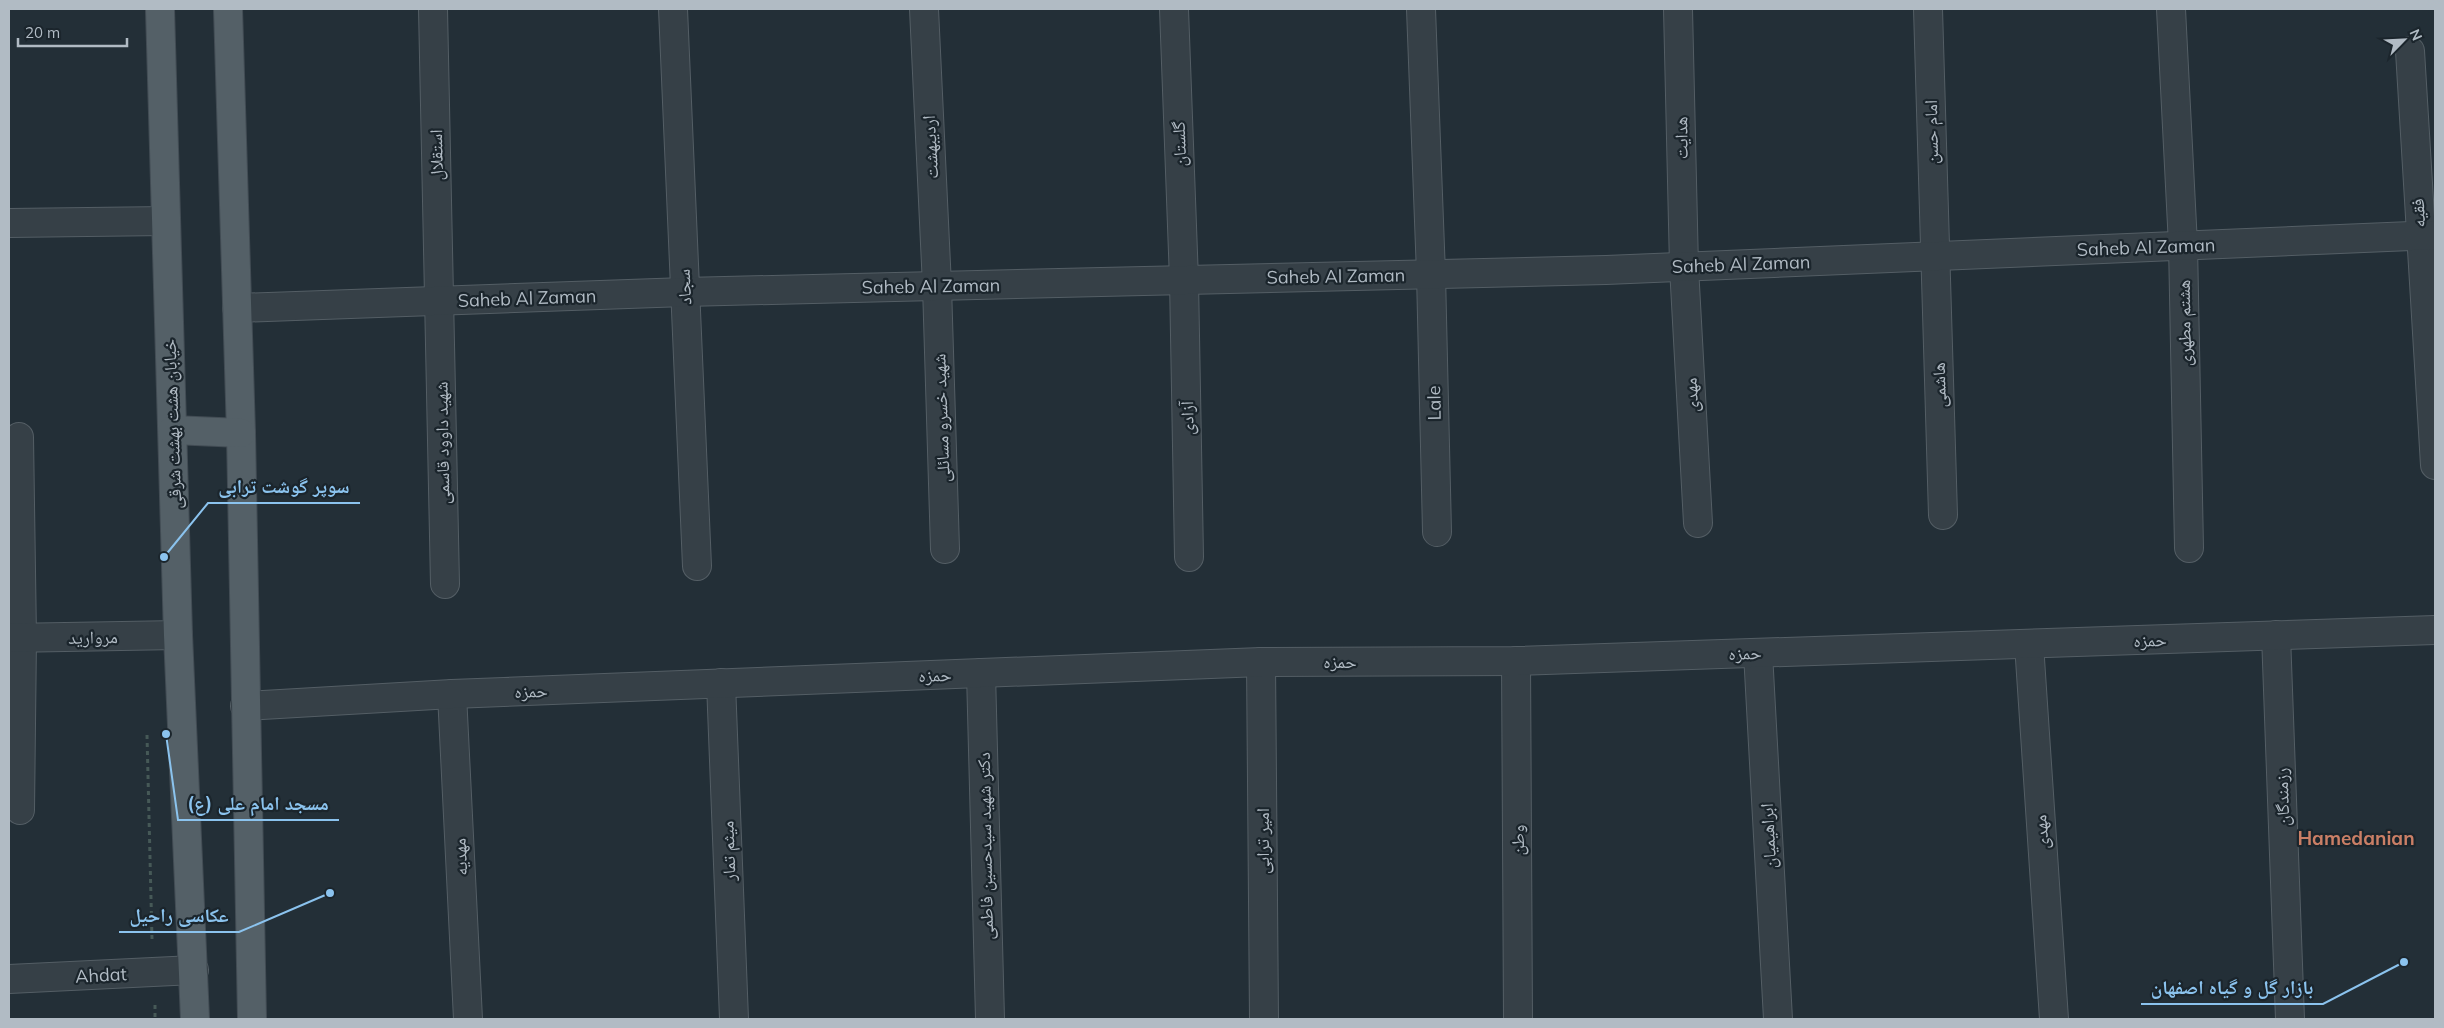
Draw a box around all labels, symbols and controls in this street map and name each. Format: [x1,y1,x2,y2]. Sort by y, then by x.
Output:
scale bar [18,15,126,47]
north arrow [2379,15,2429,65]
text: 20 m [25,23,60,42]
text: N [2406,26,2426,43]
street label: امام حسن [1919,100,1944,164]
street label: اردیبهشت [917,115,943,179]
street label: هدایت [1669,116,1693,160]
street label: گلستان [1167,120,1191,167]
street label: استقلال [424,129,448,181]
street label: فقیه [2406,198,2430,228]
street label: Saheb Al Zaman [2076,233,2216,261]
street label: Saheb Al Zaman [1671,250,1811,278]
street label: Saheb Al Zaman [1267,263,1405,289]
street label: سجاد [672,269,696,305]
street label: Saheb Al Zaman [862,273,1000,299]
street label: هشتم مطهری [2172,280,2197,366]
street label: Saheb Al Zaman [457,284,597,312]
street label: خیابان هشت بهشت شرقی [158,339,186,509]
street label: شهید خسرو مسائلی [927,353,955,483]
street label: هاشمی [1927,362,1951,408]
street label: مهدی [1679,377,1703,413]
street label: شهید داوود قاسمی [429,381,455,505]
street label: Lale [1422,385,1446,421]
street label: آزادی [1175,400,1199,435]
callout: سوپر گوشت ترابی [208,469,360,503]
text: سوپر گوشت ترابی [218,474,350,498]
street label: مروارید [68,625,118,649]
street label: حمزه [2133,628,2167,652]
street label: حمزه [1728,641,1762,665]
street label: حمزه [1323,650,1357,673]
street label: حمزه [918,663,952,687]
street label: حمزه [514,679,548,703]
street label: دکتر شهید سیدحسین فاطمی [972,752,998,940]
street label: رزمندگان [2269,767,2295,827]
callout: مسجد امام علی (ع) [178,786,339,820]
text: مسجد امام علی (ع) [187,791,329,817]
street label: ابراهیمیان [1755,803,1781,869]
street label: امیر ترابی [1251,808,1274,874]
street label: مهدی [2028,814,2054,850]
street label: میثم تمار [715,820,742,883]
street label: وطن [1506,825,1529,855]
district label: Hamedanian [2297,826,2415,850]
street label: مهدیه [448,837,472,877]
callout: عکاسی راحیل [119,898,239,932]
text: عکاسی راحیل [129,903,229,927]
street label: Ahdat [75,962,127,988]
callout: بازار گل و گیاه اصفهان [2141,970,2323,1004]
text: بازار گل و گیاه اصفهان [2151,975,2313,999]

